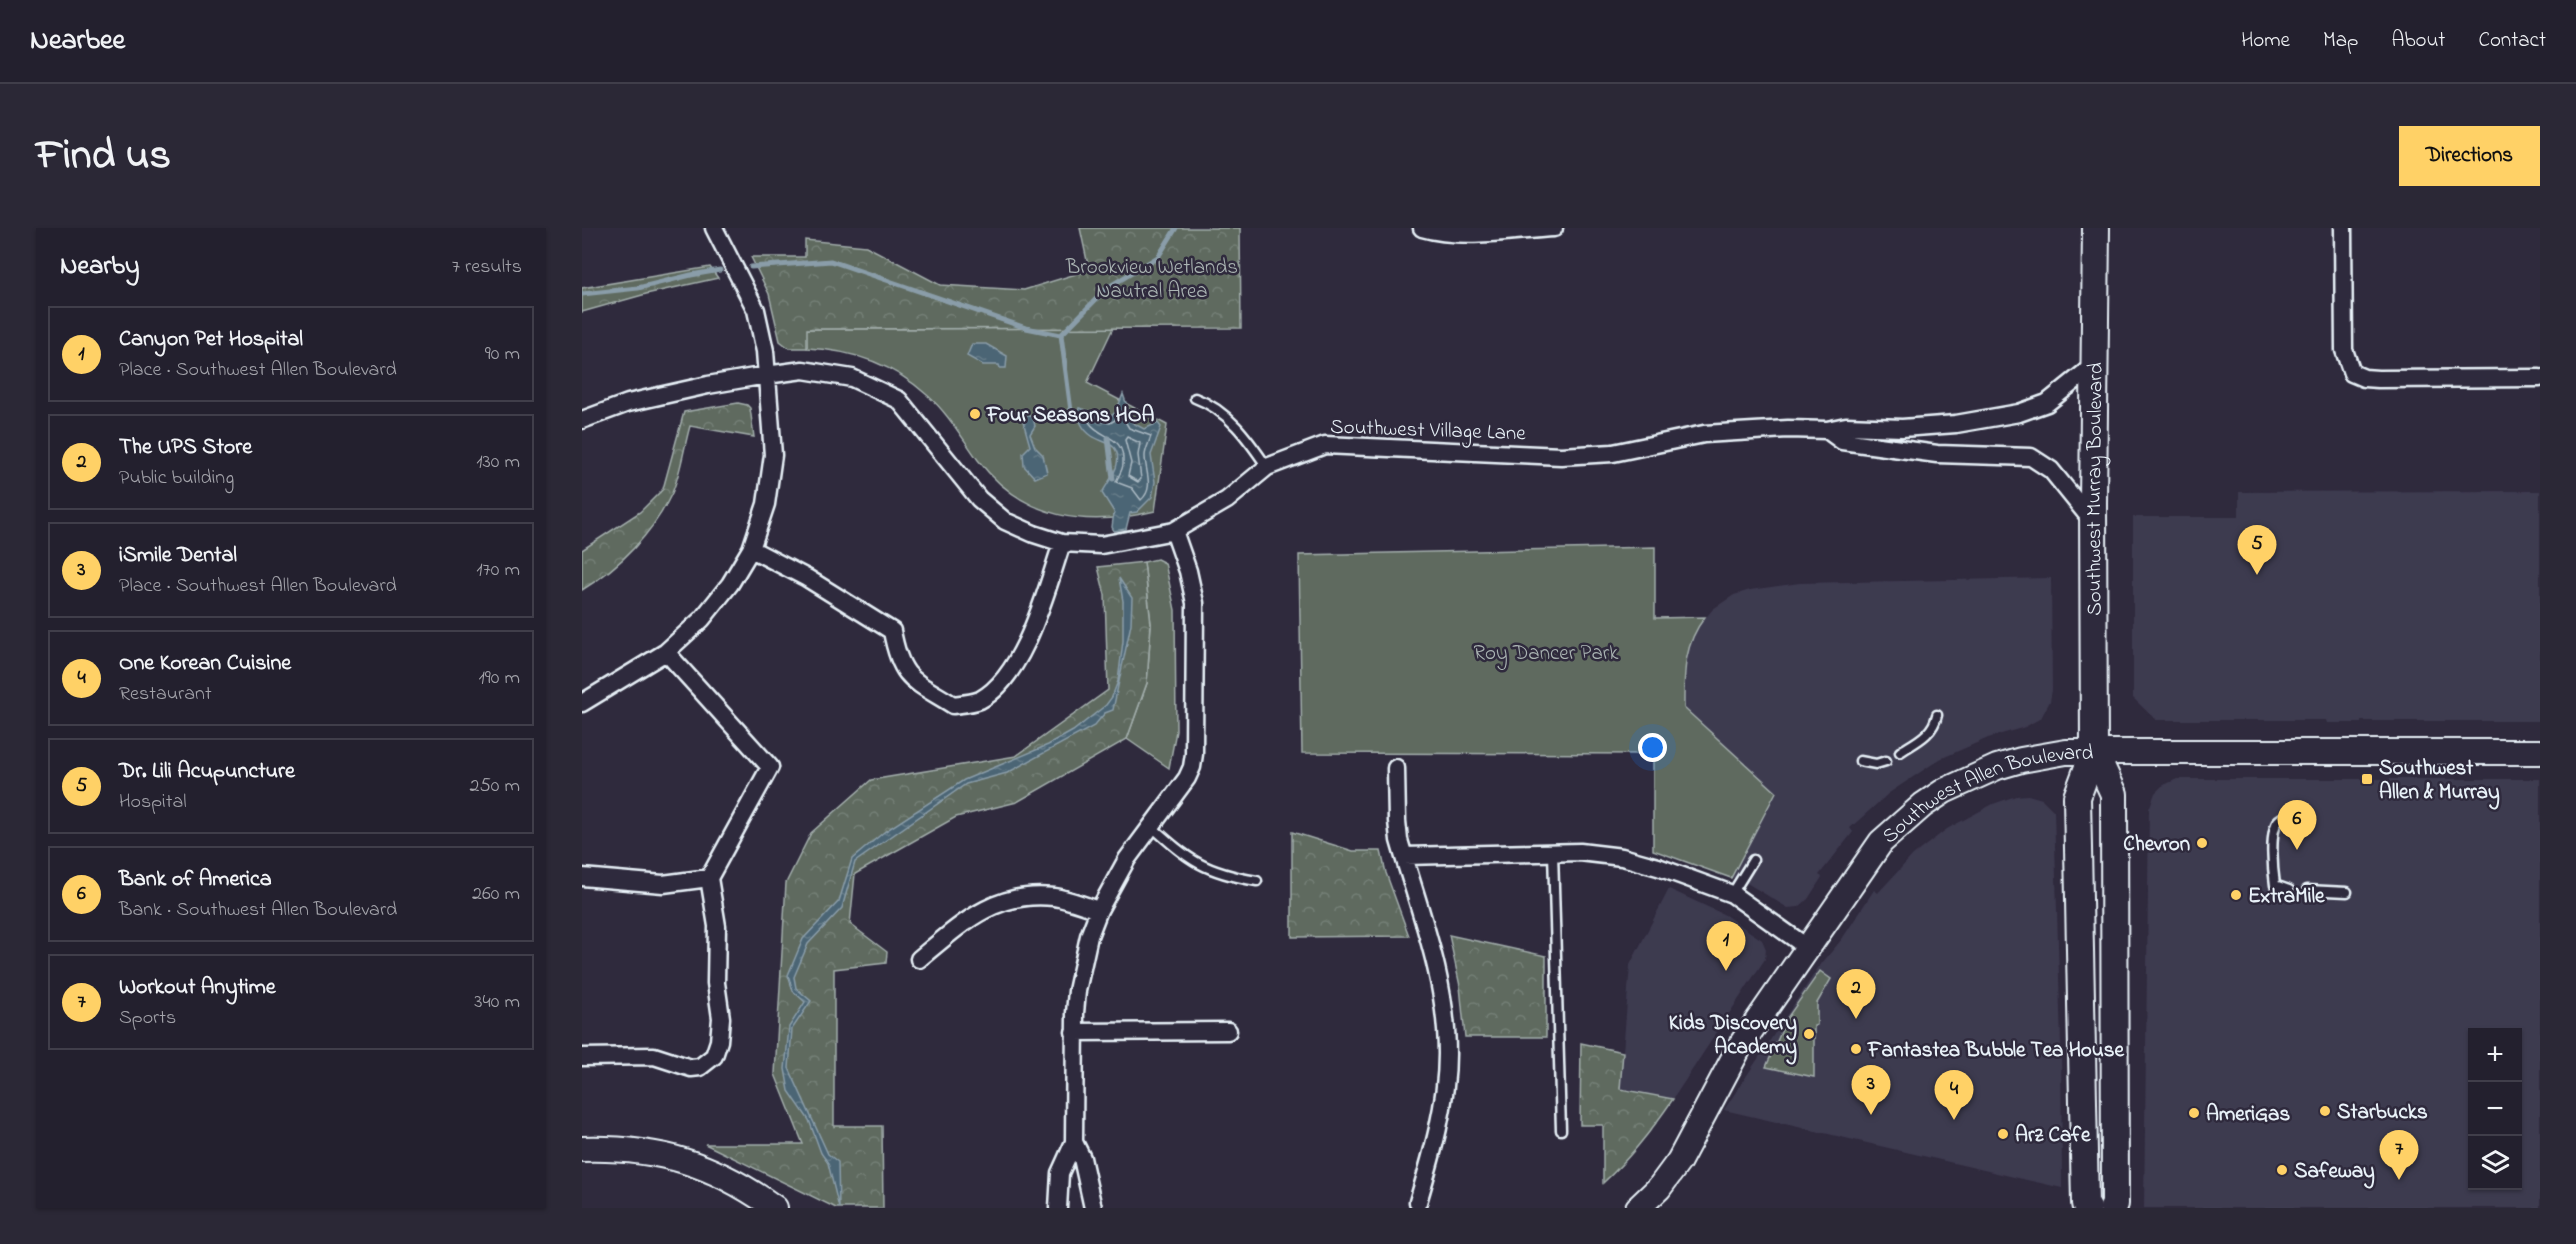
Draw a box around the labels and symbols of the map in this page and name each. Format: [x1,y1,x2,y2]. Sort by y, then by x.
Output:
park label: Brookview Wetlands Nautral Area [1065,253,1238,307]
street label: Southwest Murray Boulevard [2080,362,2113,616]
place label: Four Seasons HOA [986,401,1154,431]
marker: Four Seasons HOA [968,407,982,421]
street label: Southwest Village Lane [1330,413,1527,451]
pin: 5 [2238,526,2276,575]
park label: Roy Dancer Park [1473,639,1619,671]
your location [1638,733,1667,762]
street label: Southwest Allen Boulevard [1876,739,2094,851]
place label: Southwest Allen & Murray [2379,754,2500,810]
marker: Southwest Allen & Murray [2360,772,2374,786]
pin: 6 [2278,800,2316,850]
place label: Chevron [2123,830,2190,860]
marker: Chevron [2195,836,2209,850]
place label: ExtraMile [2248,882,2325,912]
marker: ExtraMile [2229,888,2243,902]
pin: 1 [1706,922,1746,971]
pin: 2 [1836,970,1876,1019]
place label: Kids Discovery Academy [1669,1009,1797,1065]
marker: Kids Discovery Academy [1802,1027,1816,1041]
place label: Fantastea Bubble Tea House [1867,1036,2124,1066]
marker: Fantastea Bubble Tea House [1849,1042,1863,1056]
pin: 3 [1852,1066,1890,1115]
pin: 4 [1934,1070,1974,1120]
place label: Starbucks [2337,1098,2428,1128]
place label: AmeriGas [2206,1100,2290,1130]
marker: Starbucks [2318,1104,2332,1118]
marker: AmeriGas [2187,1106,2201,1120]
place label: Arz Cafe [2015,1121,2091,1151]
marker: Arz Cafe [1996,1127,2010,1141]
pin: 7 [2380,1130,2418,1180]
place label: Safeway [2294,1157,2375,1189]
marker: Safeway [2275,1163,2289,1177]

